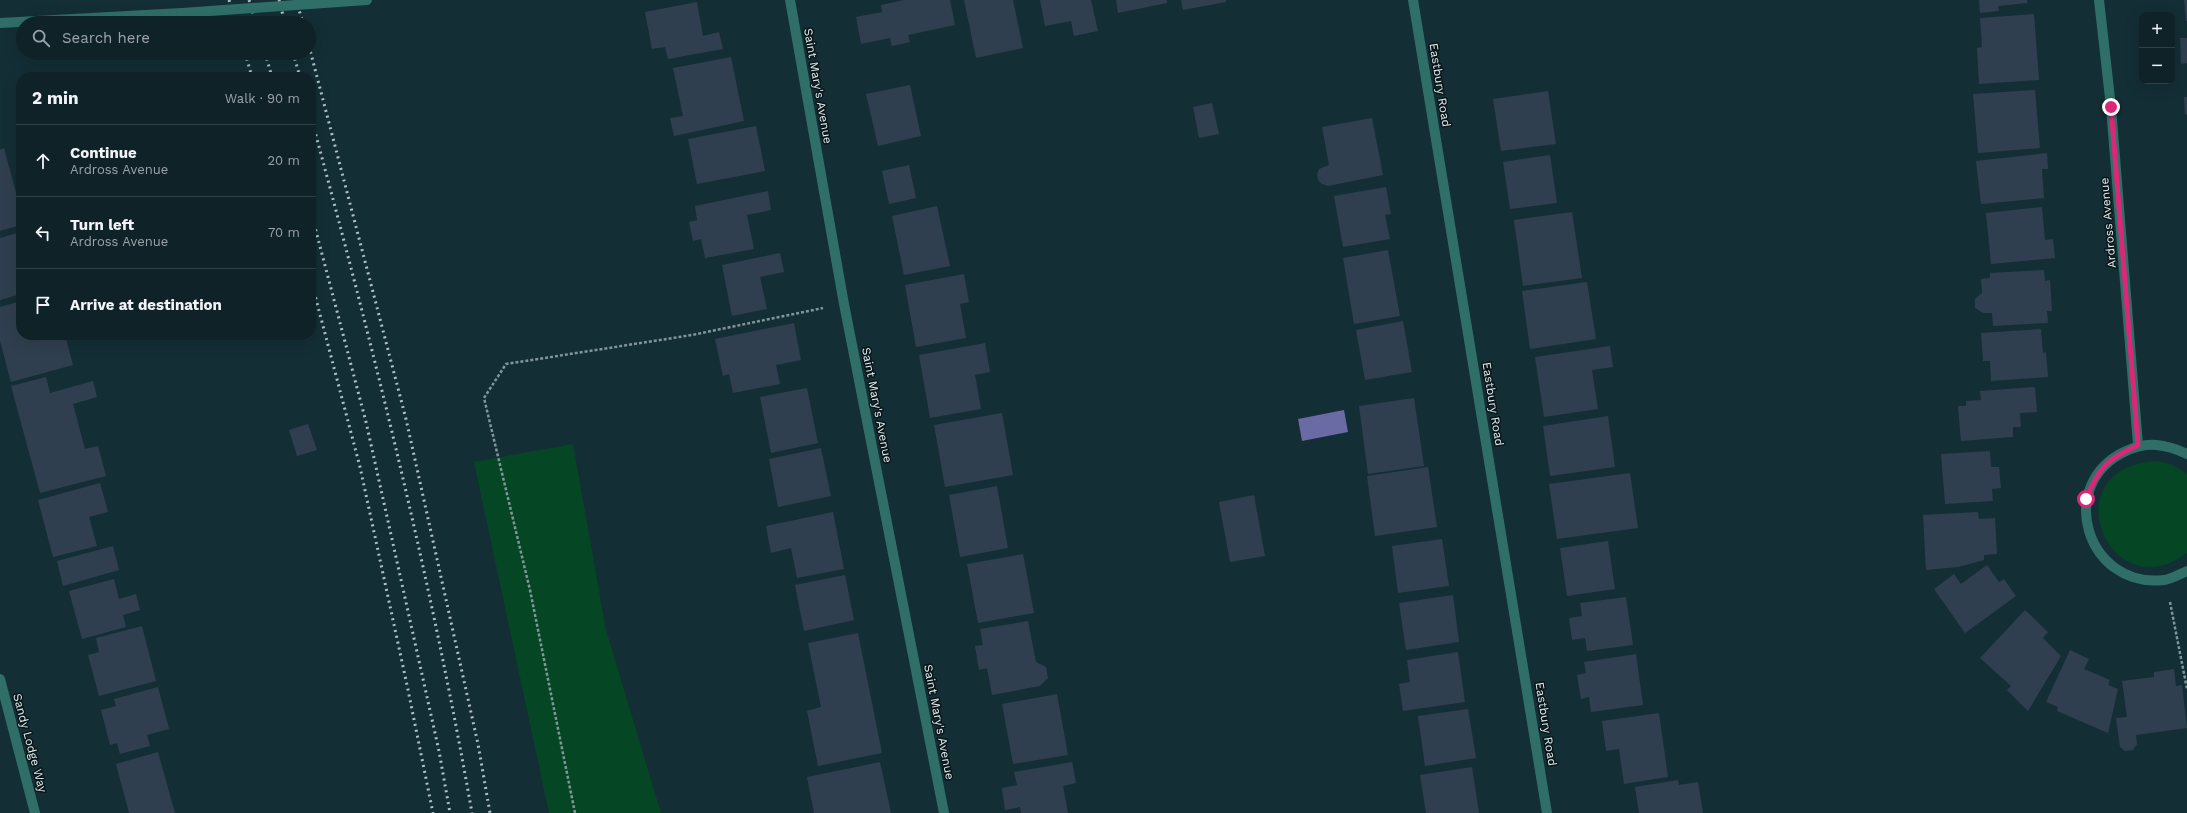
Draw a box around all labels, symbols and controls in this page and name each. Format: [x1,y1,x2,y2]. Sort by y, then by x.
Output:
map controls [2139,12,2175,84]
button: + [2139,12,2175,48]
search box [16,16,316,60]
icon: search [30,27,52,49]
street label: Saint Mary's Avenue [801,27,835,145]
text: Search here [62,29,150,47]
street label: Eastbury Road [1426,42,1454,128]
button: − [2139,48,2175,84]
text: 2 min [32,88,78,108]
text: Walk · 90 m [225,91,300,106]
route end [2102,98,2120,116]
text: Continue [70,144,137,162]
icon: ahead [32,150,54,172]
text: 20 m [268,153,300,168]
text: Ardross Avenue [70,162,168,177]
street label: Ardross Avenue [2097,177,2119,269]
text: Turn left [70,216,134,234]
icon: left [32,222,54,244]
text: 70 m [268,225,300,240]
text: Ardross Avenue [70,234,168,249]
icon: arrive [32,294,54,316]
text: Arrive at destination [70,296,222,314]
street label: Saint Mary's Avenue [859,346,895,464]
street label: Eastbury Road [1479,361,1507,447]
route start [2077,490,2095,508]
street label: Saint Mary's Avenue [921,663,957,781]
street label: Eastbury Road [1532,681,1560,767]
street label: Sandy Lodge Way [10,692,50,795]

